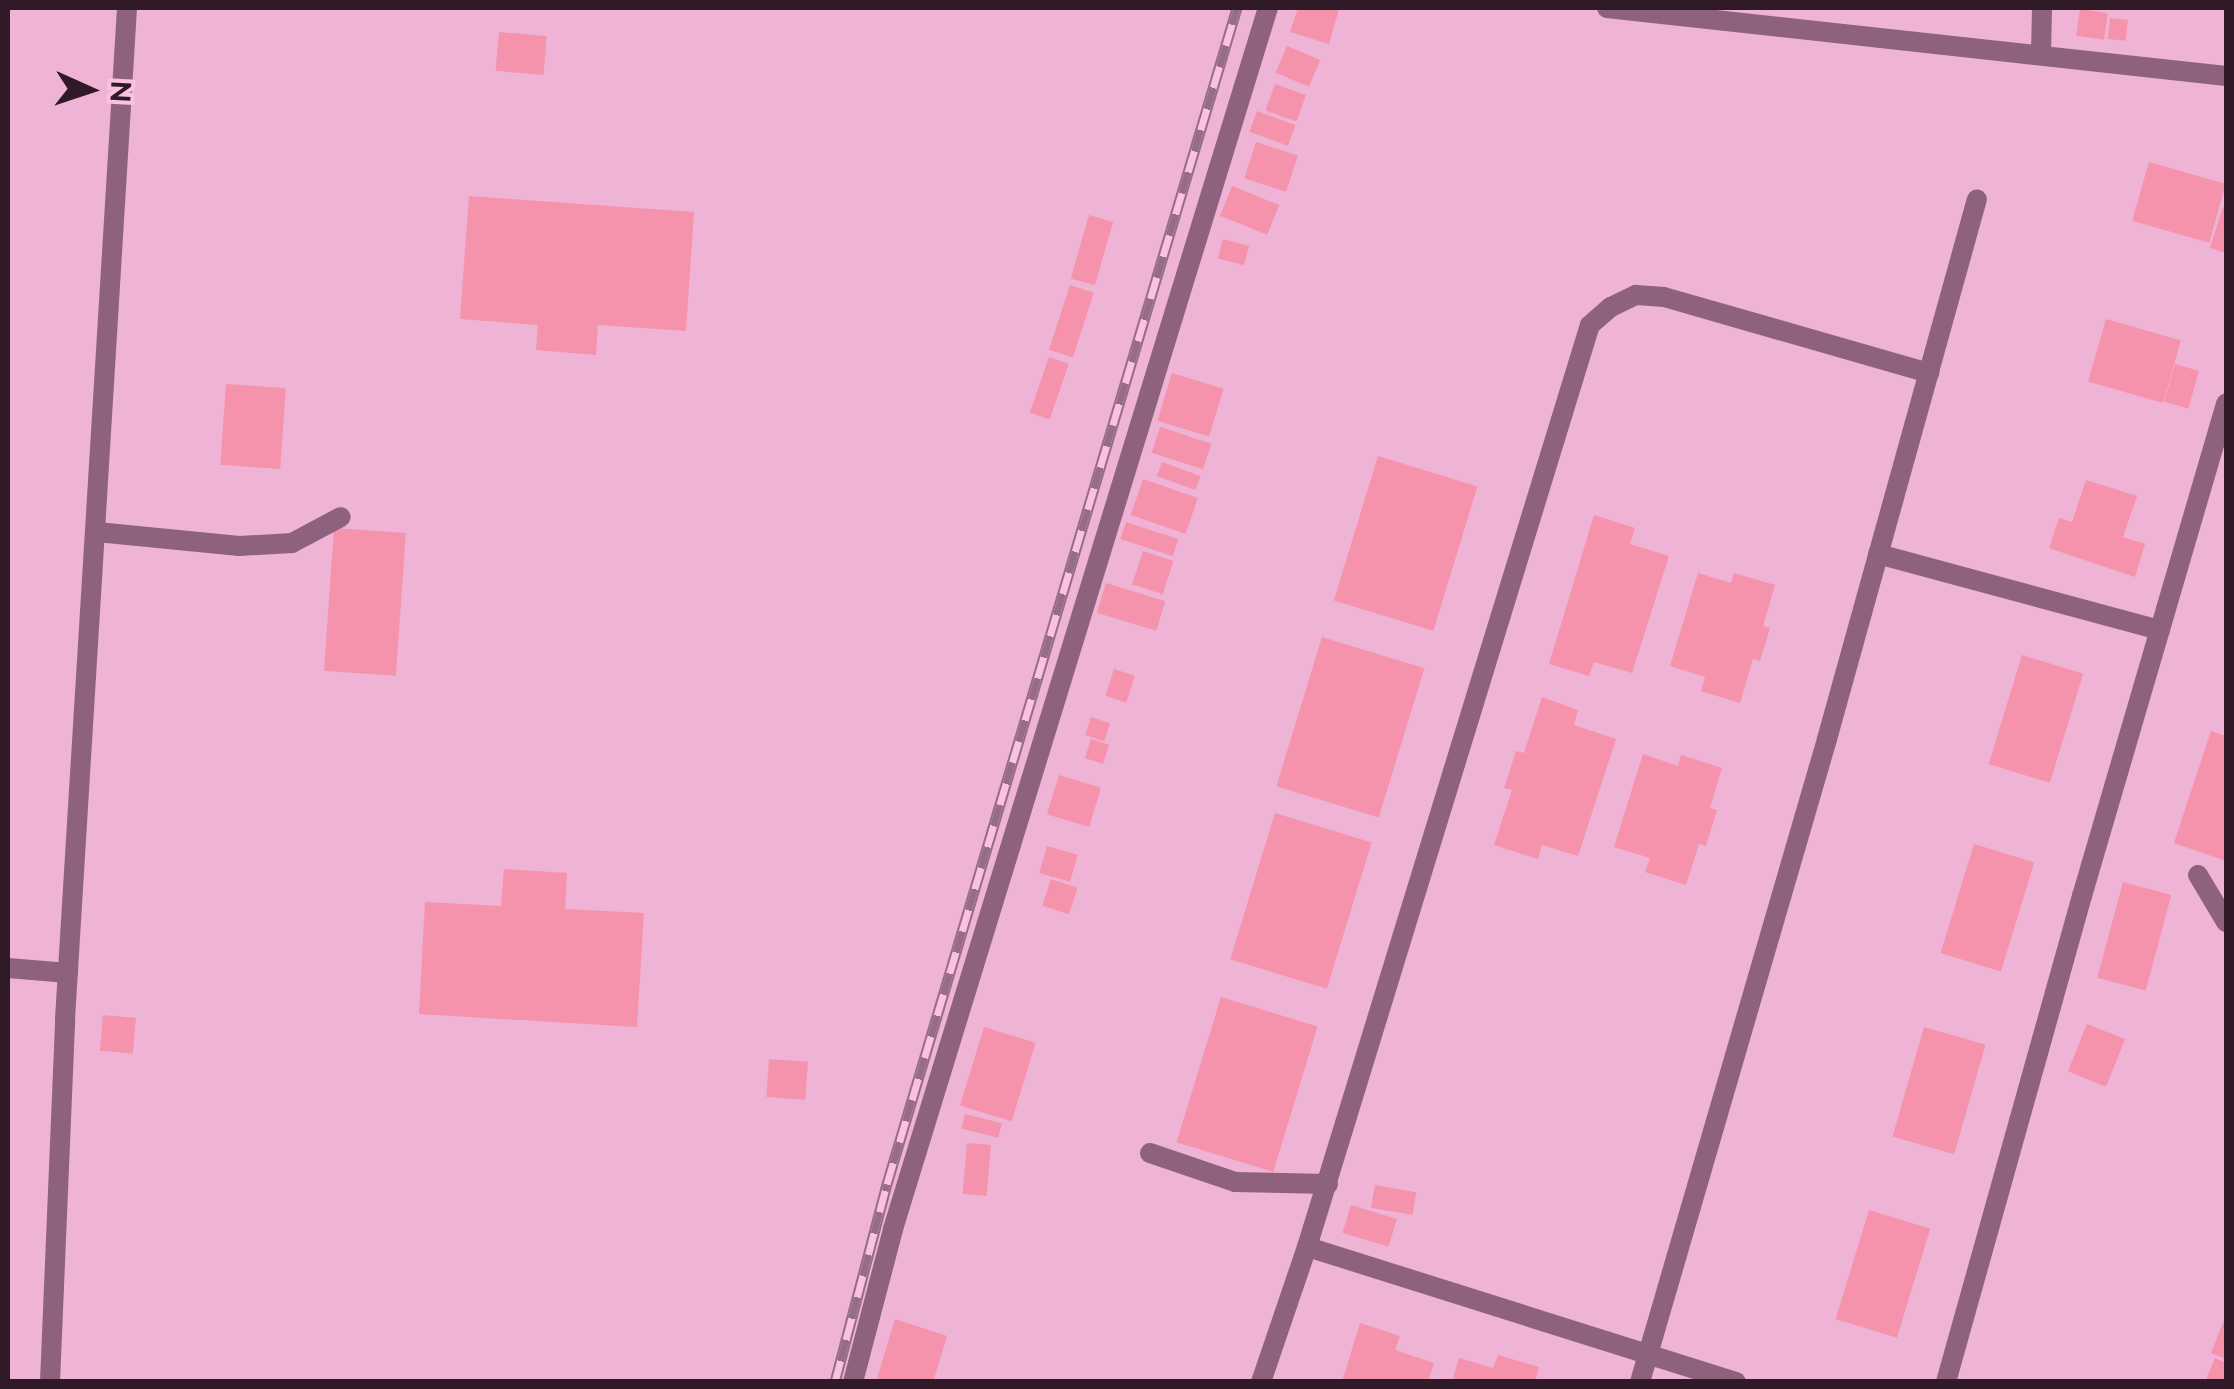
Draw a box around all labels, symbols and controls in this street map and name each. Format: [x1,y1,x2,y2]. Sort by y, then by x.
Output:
north arrow [40,40,140,140]
text: N [103,80,137,103]

